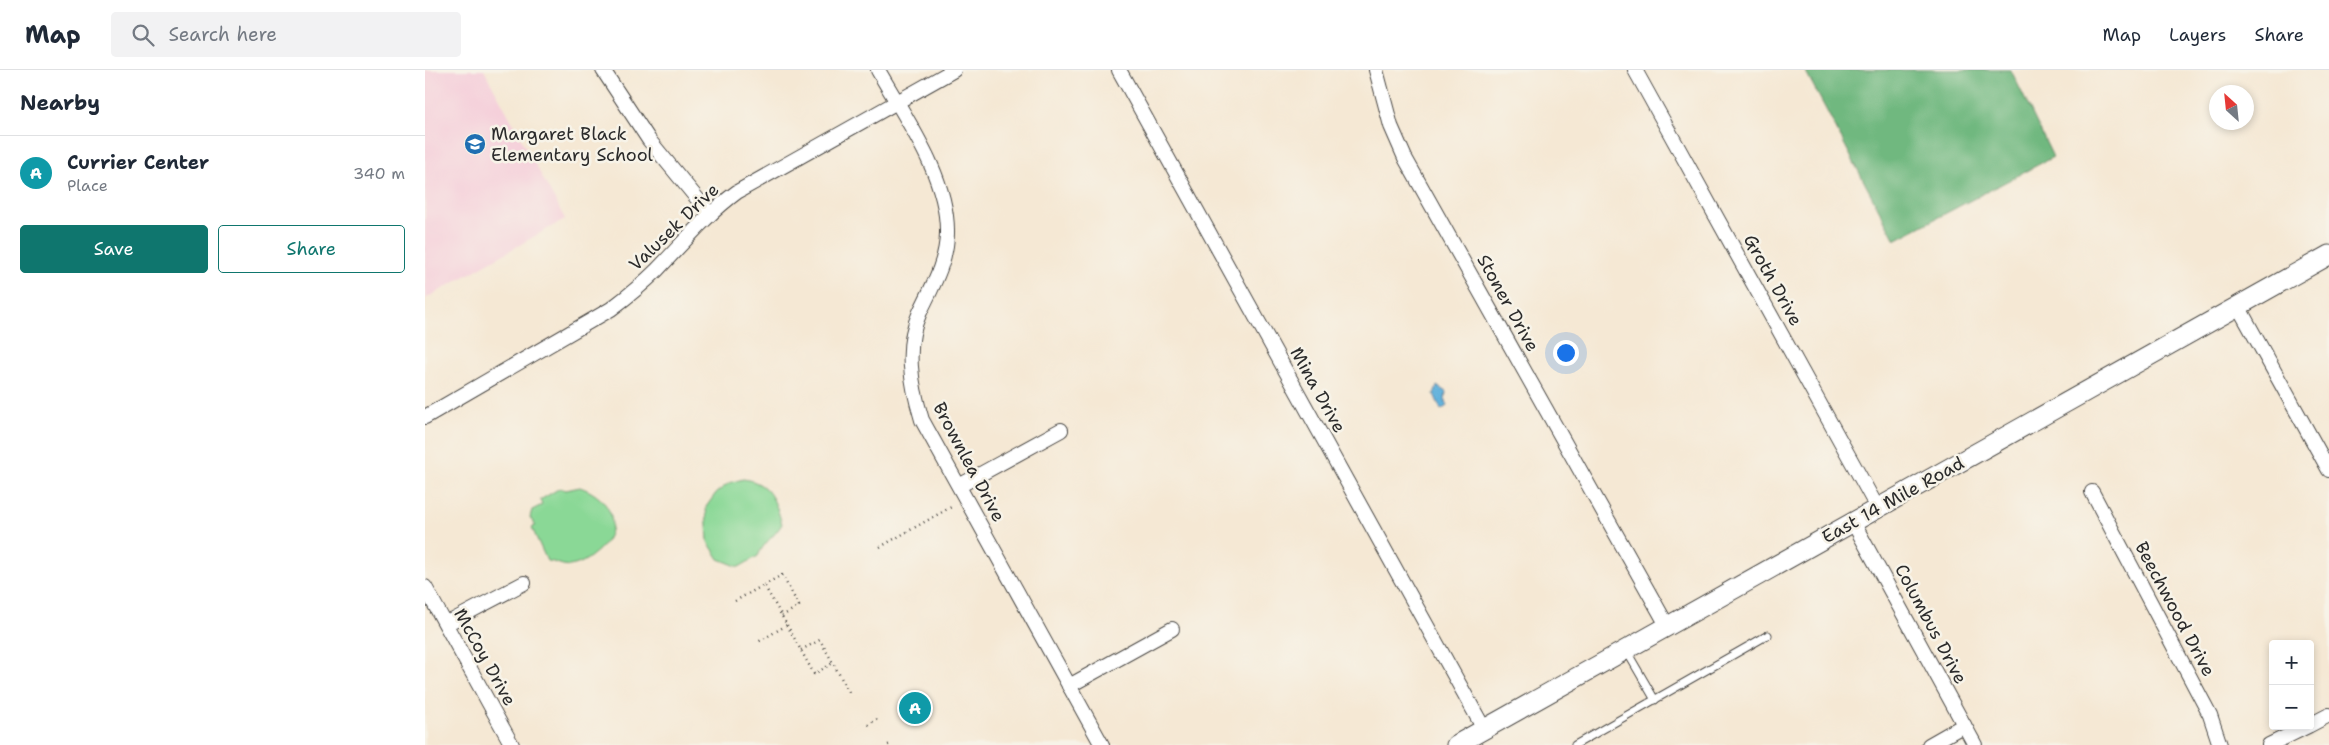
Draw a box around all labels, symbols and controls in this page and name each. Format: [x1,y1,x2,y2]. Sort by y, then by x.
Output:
search box [111,12,461,57]
text: Map [25,19,81,51]
icon: search [129,21,157,49]
text: Search here [169,22,277,47]
text: Map [2103,23,2141,47]
text: Layers [2169,23,2226,47]
text: Share [2254,23,2304,47]
north arrow [2209,85,2254,130]
text: Nearby [20,89,100,117]
place label: Margaret Black Elementary School [491,122,654,167]
school or university icon: Margaret Black Elementary School [463,132,487,156]
text: Currier Center [67,150,209,175]
text: A [30,163,42,184]
text: 340 m [353,163,405,184]
text: Place [67,175,108,196]
street label: Valusek Drive [624,178,724,276]
button: Save [20,225,208,273]
button: Share [218,225,405,273]
street label: Groth Drive [1738,230,1808,330]
street label: Stoner Drive [1471,250,1545,356]
your location [1553,340,1579,366]
street label: Mina Drive [1285,343,1351,437]
street label: Brownlea Drive [927,398,1011,526]
street label: East 14 Mile Road [1818,451,1968,549]
street label: Beechwood Drive [2129,538,2221,680]
street label: Columbus Drive [1889,560,1973,688]
street label: McCoy Drive [448,604,522,710]
map controls [2269,640,2314,730]
button: + [2269,640,2314,685]
button: − [2269,685,2314,730]
pin: A [899,689,931,727]

